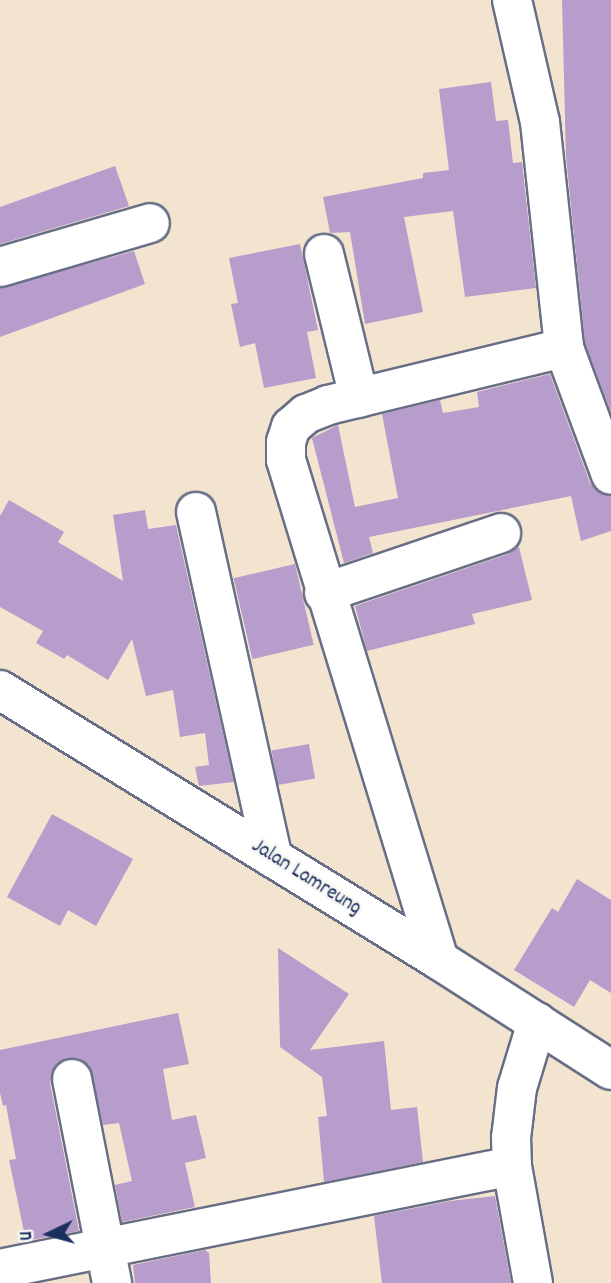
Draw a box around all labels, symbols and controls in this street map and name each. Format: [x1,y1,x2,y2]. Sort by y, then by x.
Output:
street label: Jalan Lamreung [246,834,366,922]
north arrow [14,1199,84,1269]
text: U [14,1230,41,1242]

